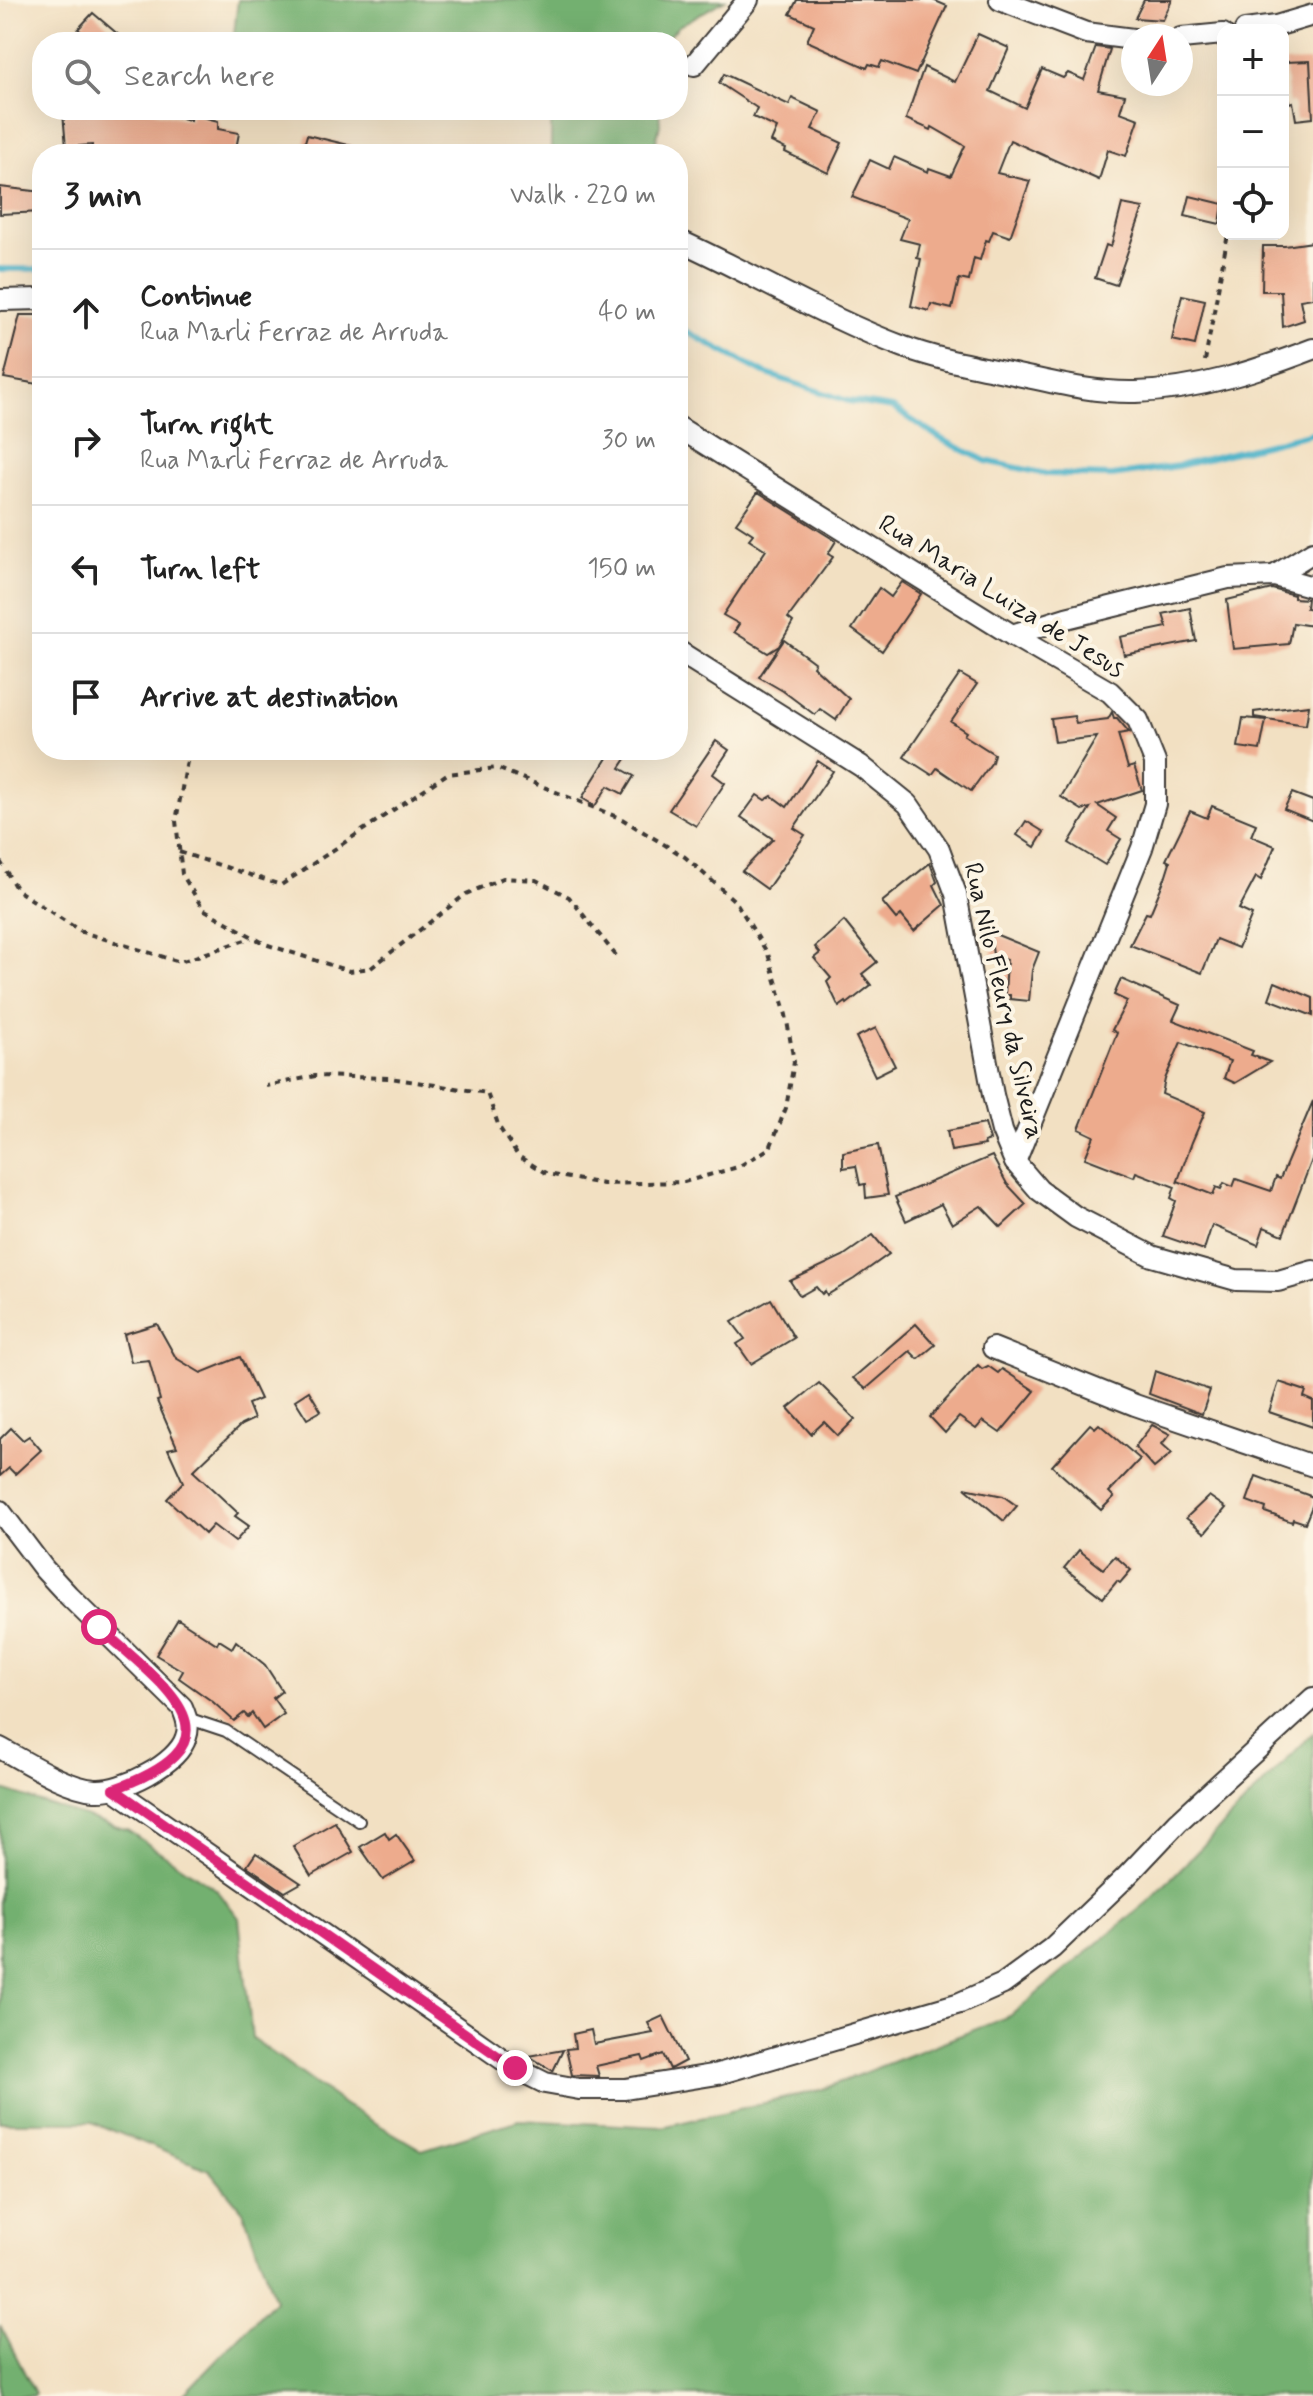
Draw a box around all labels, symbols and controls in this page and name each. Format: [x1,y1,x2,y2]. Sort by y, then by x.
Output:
north arrow [1121,24,1193,96]
map controls [1217,24,1289,240]
button: + [1217,24,1289,96]
search box [32,32,688,120]
icon: search [60,54,104,98]
text: Search here [124,57,275,96]
button: − [1217,96,1289,168]
button: locate [1217,168,1289,240]
text: 3 min [64,174,142,219]
text: Walk · 220 m [510,179,656,213]
text: Continue [140,277,252,316]
icon: ahead [64,291,108,335]
text: 40 m [598,296,656,330]
text: Rua Marli Ferraz de Arruda [140,316,448,350]
text: Turn right [140,405,273,444]
icon: right [64,419,108,463]
text: 30 m [602,424,656,458]
text: Rua Marli Ferraz de Arruda [140,444,448,478]
street label: Rua Maria Luiza de Jesus [871,507,1131,687]
icon: left [64,547,108,591]
text: Turn left [140,550,260,589]
text: 150 m [587,552,656,586]
icon: arrive [64,675,108,719]
text: Arrive at destination [140,678,398,717]
street label: Rua Nilo Fleury da Silveira [955,859,1051,1143]
route start [81,1609,117,1645]
route end [497,2050,533,2086]

